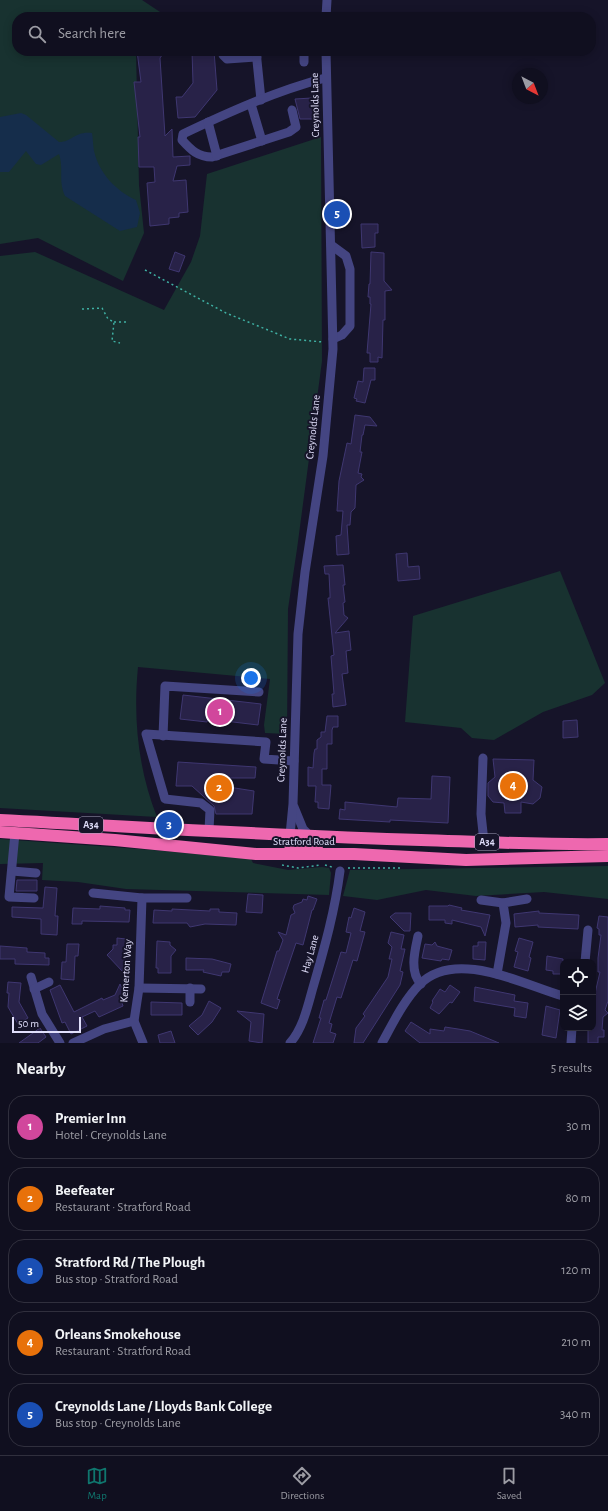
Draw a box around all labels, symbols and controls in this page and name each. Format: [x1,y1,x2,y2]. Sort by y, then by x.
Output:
search box [12,12,596,56]
icon: search [26,23,48,45]
text: Search here [58,26,126,41]
north arrow [512,68,548,104]
street label: Creynolds Lane [309,73,321,137]
pin: 5 [324,199,350,229]
street label: Creynolds Lane [304,394,322,460]
your location [241,668,261,688]
pin: 1 [207,697,233,727]
street label: Creynolds Lane [275,718,289,782]
pin: 4 [500,771,526,801]
pin: 2 [206,773,232,803]
pin: 3 [156,810,182,840]
road number: A34 [79,817,103,833]
road number: A34 [475,834,499,850]
street label: Stratford Road [273,836,335,847]
street label: Hay Lane [299,934,321,974]
street label: Kemerton Way [118,939,134,1003]
map controls [560,959,596,1031]
button: locate [560,959,596,995]
button: layers [560,995,596,1031]
scale bar [12,1015,81,1034]
text: 50 m [18,1018,39,1029]
text: Nearby [16,1060,66,1077]
text: 5 results [551,1062,592,1075]
text: Premier Inn [55,1111,126,1126]
text: 1 [28,1120,32,1133]
text: 30 m [566,1120,591,1133]
text: Hotel · Creynolds Lane [55,1129,167,1142]
text: Beefeater [55,1183,114,1198]
text: 2 [27,1192,33,1205]
text: 80 m [565,1192,591,1205]
text: Restaurant · Stratford Road [55,1201,191,1214]
text: Stratford Rd / The Plough [55,1255,205,1270]
text: 3 [27,1264,33,1277]
text: 120 m [561,1264,591,1277]
text: Bus stop · Stratford Road [55,1273,178,1286]
text: Orleans Smokehouse [55,1327,181,1342]
text: 4 [27,1336,33,1349]
text: 210 m [561,1336,591,1349]
text: Restaurant · Stratford Road [55,1345,191,1358]
text: Creynolds Lane / Lloyds Bank College [55,1399,272,1414]
text: 5 [27,1408,33,1421]
text: 340 m [560,1408,591,1421]
text: Bus stop · Creynolds Lane [55,1417,181,1430]
tab: Map [86,1465,108,1502]
tab: Directions [280,1465,324,1502]
tab: Saved [497,1465,522,1502]

